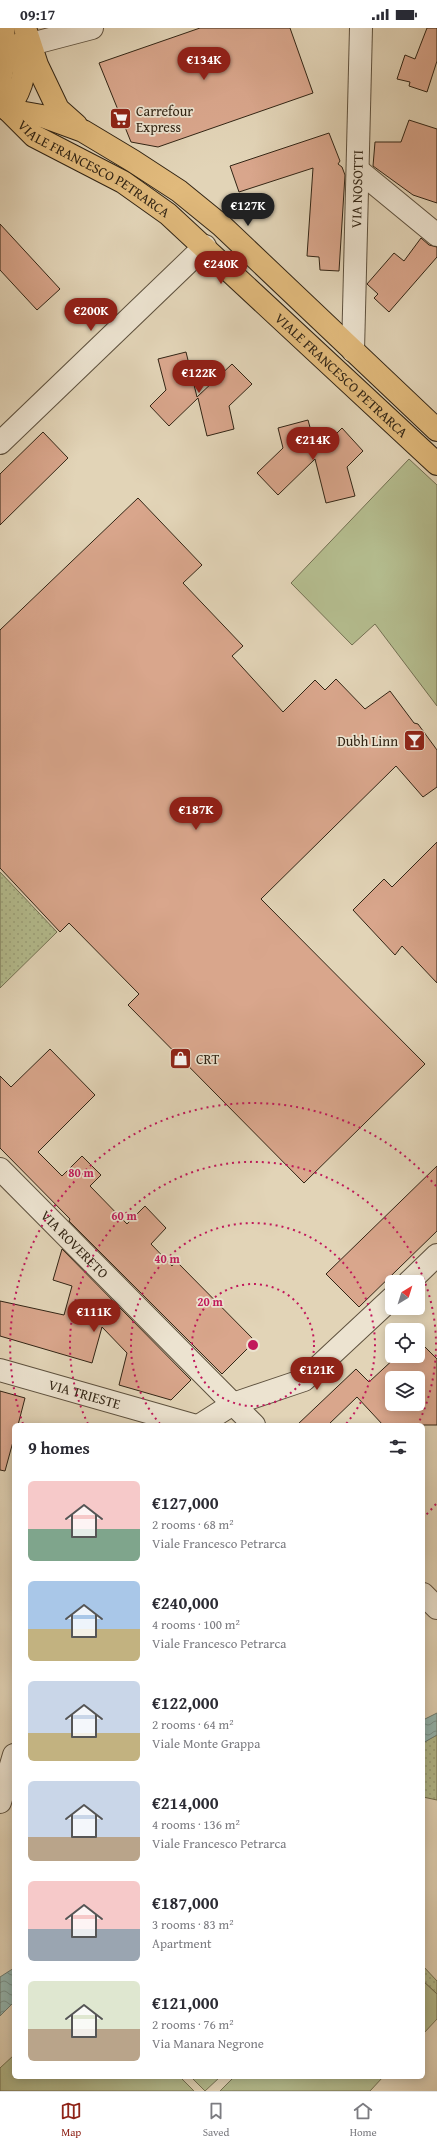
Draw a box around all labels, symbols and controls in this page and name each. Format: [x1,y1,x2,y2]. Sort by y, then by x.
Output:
text: 09:17 [20,4,55,25]
pin: €134K [176,47,232,81]
text: €134K [186,50,222,69]
place label: Carrefour Express [136,101,193,137]
supermarket icon: Carrefour Express [108,106,134,132]
street label: VIALE FRANCESCO PETRARCA [13,115,174,223]
street label: VIA NOSOTTI [346,150,368,228]
pin: €127K [220,193,276,227]
text: €127K [230,196,266,215]
pin: €240K [193,251,249,285]
text: €240K [203,254,239,273]
pin: €200K [63,298,119,332]
text: €200K [73,301,109,320]
street label: VIALE FRANCESCO PETRARCA [270,308,413,442]
pin: €122K [171,360,227,394]
text: €122K [181,363,217,382]
pin: €214K [285,427,341,461]
text: €214K [295,430,331,449]
bar icon: Dubh Linn [401,728,427,754]
place label: Dubh Linn [337,731,398,751]
pin: €187K [168,797,224,831]
text: €187K [178,800,214,819]
shop icon: CRT [168,1046,194,1072]
place label: CRT [196,1049,219,1069]
text: 80 m [68,1164,94,1181]
street label: VIA ROVERETO [36,1206,113,1283]
text: 60 m [111,1207,137,1224]
text: 40 m [154,1250,180,1267]
north arrow [385,1275,425,1315]
map controls [385,1275,425,1411]
text: 20 m [197,1293,223,1310]
pin: €111K [66,1299,122,1333]
text: €111K [76,1302,112,1321]
button: locate [385,1323,425,1363]
centre of rings [246,1338,260,1352]
pin: €121K [289,1357,345,1391]
text: €121K [299,1360,335,1379]
button: layers [385,1371,425,1411]
street label: VIA TRIESTE [46,1374,123,1414]
text: 9 homes [28,1435,90,1460]
icon: filters [387,1436,409,1458]
text: €127,000 [152,1490,218,1515]
icon: home [60,1497,108,1545]
text: 2 rooms · 68 m² [152,1515,234,1534]
text: Viale Francesco Petrarca [152,1534,286,1553]
text: €240,000 [152,1590,218,1615]
icon: home [60,1597,108,1645]
text: 4 rooms · 100 m² [152,1615,240,1634]
text: Viale Francesco Petrarca [152,1634,286,1653]
text: €122,000 [152,1690,218,1715]
icon: home [60,1697,108,1745]
text: 2 rooms · 64 m² [152,1715,234,1734]
text: Viale Monte Grappa [152,1734,260,1753]
text: €214,000 [152,1790,218,1815]
icon: home [60,1797,108,1845]
text: 4 rooms · 136 m² [152,1815,240,1834]
text: Viale Francesco Petrarca [152,1834,286,1853]
text: €187,000 [152,1890,218,1915]
icon: home [60,1897,108,1945]
text: 3 rooms · 83 m² [152,1915,234,1934]
text: Apartment [152,1934,212,1953]
text: €121,000 [152,1990,218,2015]
icon: home [60,1997,108,2045]
text: 2 rooms · 76 m² [152,2015,234,2034]
text: Via Manara Negrone [152,2034,264,2053]
tab: Map [60,2100,82,2140]
tab: Saved [203,2100,229,2140]
tab: Home [350,2100,377,2140]

